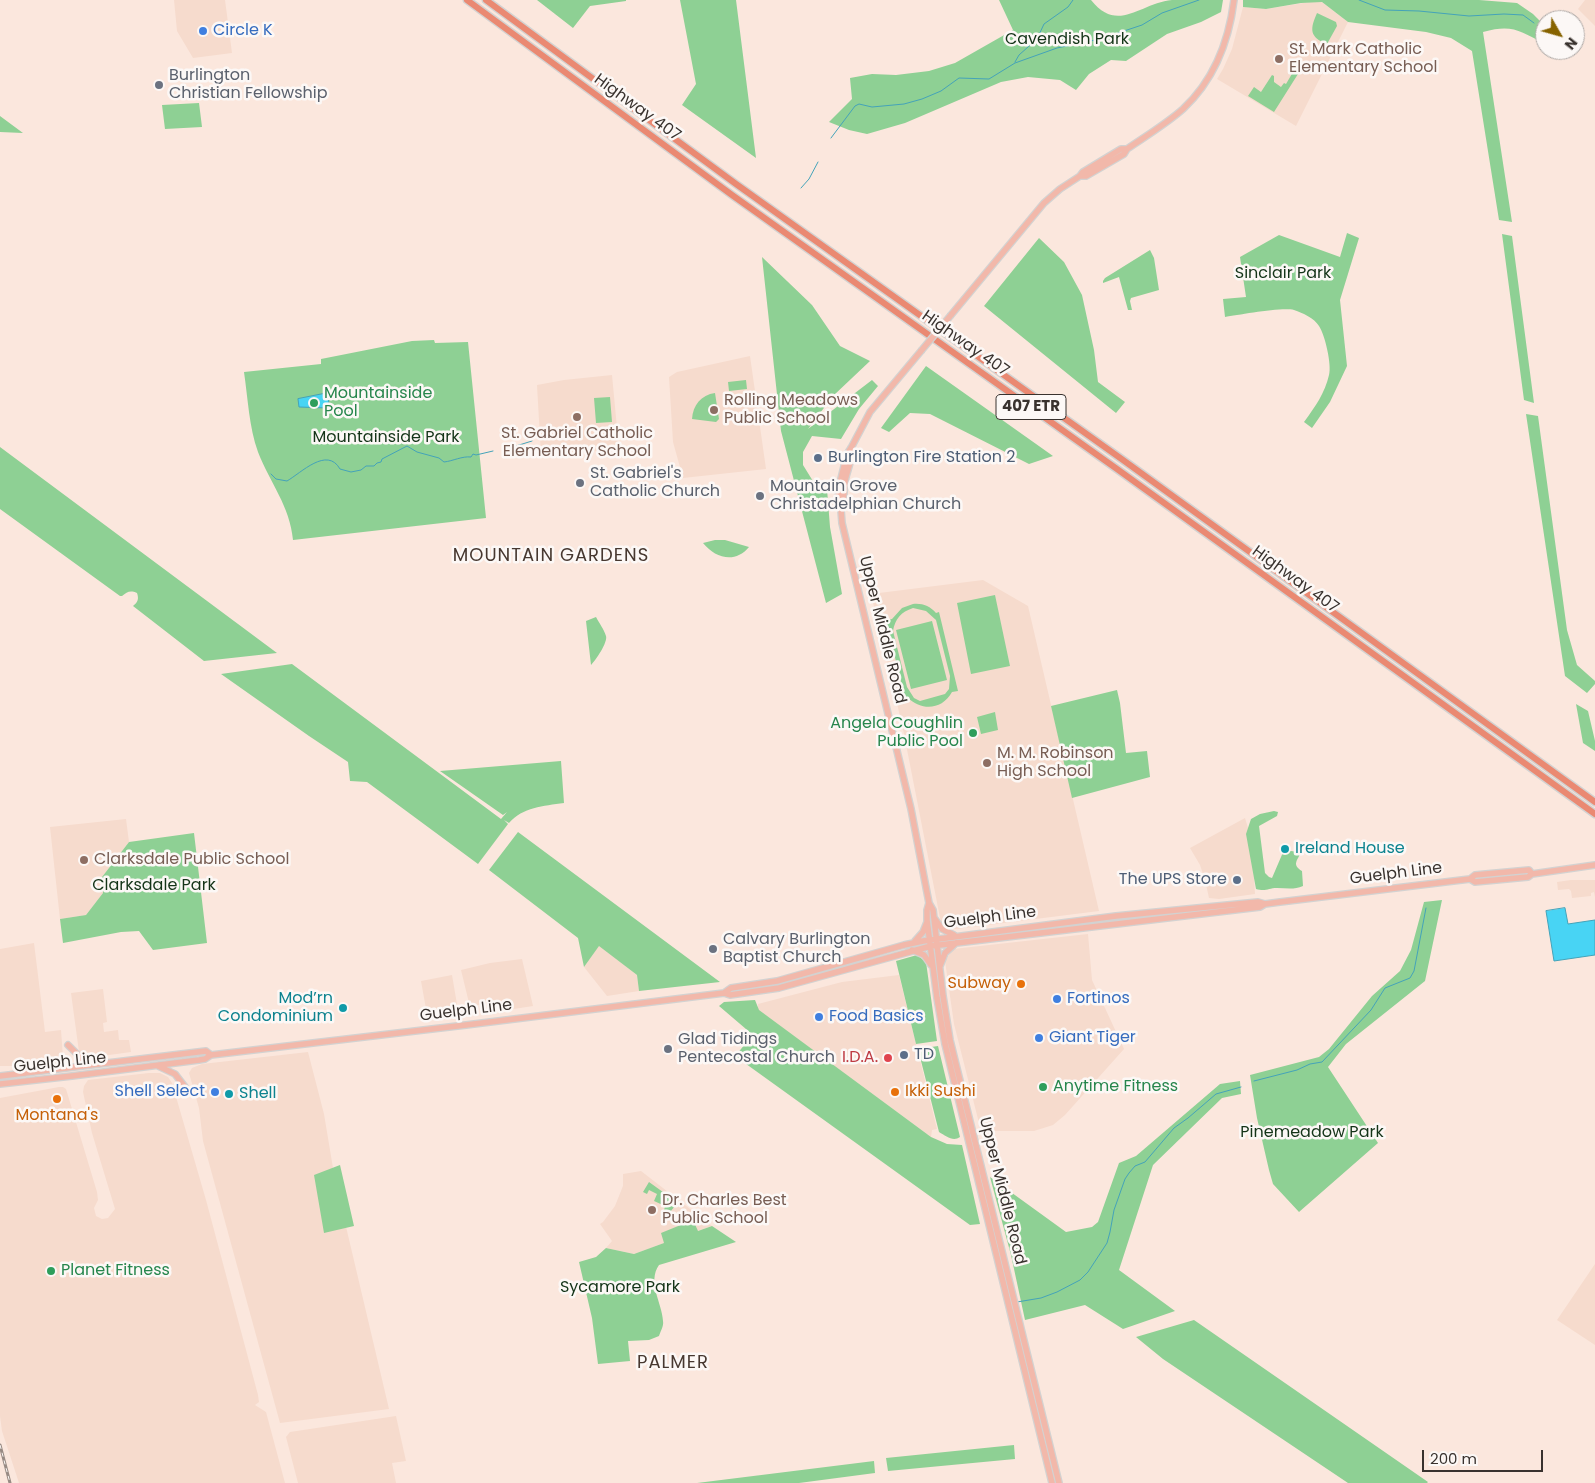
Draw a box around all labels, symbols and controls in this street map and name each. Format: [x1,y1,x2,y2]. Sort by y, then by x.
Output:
north arrow [1535,10,1585,60]
place label: Circle K [213,21,273,41]
marker: Circle K [197,25,209,37]
park label: Cavendish Park [1005,30,1129,50]
text: N [1560,33,1582,54]
place label: St. Mark Catholic Elementary School [1289,40,1437,78]
marker: St. Mark Catholic Elementary School [1273,53,1285,65]
place label: Burlington Christian Fellowship [169,66,327,104]
street label: Highway 407 [590,70,684,146]
marker: Burlington Christian Fellowship [153,79,165,91]
park label: Sinclair Park [1235,264,1331,284]
street label: Highway 407 [918,307,1012,381]
place label: Mountainside Pool [324,384,432,422]
place label: Rolling Meadows Public School [724,391,858,429]
road number: 407 ETR [996,394,1066,420]
marker: Mountainside Pool [308,397,320,409]
marker: Rolling Meadows Public School [708,404,720,416]
marker: St. Gabriel Catholic Elementary School [571,411,583,423]
place label: St. Gabriel Catholic Elementary School [501,424,653,462]
park label: Mountainside Park [313,428,459,448]
place label: Burlington Fire Station 2 [828,448,1015,468]
marker: Burlington Fire Station 2 [812,452,824,464]
place label: St. Gabriel's Catholic Church [590,464,720,502]
marker: St. Gabriel's Catholic Church [574,477,586,489]
place label: Mountain Grove Christadelphian Church [770,477,961,515]
marker: Mountain Grove Christadelphian Church [754,490,766,502]
street label: Highway 407 [1248,542,1342,618]
district label: MOUNTAIN GARDENS [451,545,651,567]
street label: Upper Middle Road [854,554,910,706]
place label: Angela Coughlin Public Pool [830,714,963,752]
marker: Angela Coughlin Public Pool [967,727,979,739]
place label: M. M. Robinson High School [997,744,1114,782]
marker: M. M. Robinson High School [981,757,993,769]
place label: Ireland House [1295,839,1405,859]
marker: Ireland House [1279,843,1291,855]
place label: Clarksdale Public School [94,850,289,870]
marker: Clarksdale Public School [78,854,90,866]
street label: Guelph Line [1349,859,1443,889]
place label: The UPS Store [1119,870,1227,890]
marker: The UPS Store [1231,874,1243,886]
park label: Clarksdale Park [92,876,216,896]
street label: Guelph Line [943,903,1037,933]
place label: Calvary Burlington Baptist Church [723,930,870,968]
marker: Calvary Burlington Baptist Church [707,943,719,955]
place label: Subway [948,974,1011,994]
marker: Subway [1015,978,1027,990]
place label: Mod’rn Condominium [218,989,333,1027]
place label: Fortinos [1067,989,1130,1009]
marker: Fortinos [1051,993,1063,1005]
street label: Guelph Line [419,996,513,1026]
marker: Mod’rn Condominium [337,1002,349,1014]
place label: Food Basics [829,1007,924,1027]
marker: Food Basics [813,1011,825,1023]
place label: Giant Tiger [1049,1028,1136,1048]
place label: Glad Tidings Pentecostal Church [678,1030,835,1068]
marker: Giant Tiger [1033,1032,1045,1044]
marker: Glad Tidings Pentecostal Church [662,1043,674,1055]
place label: TD [914,1045,934,1065]
place label: I.D.A. [842,1048,878,1068]
street label: Guelph Line [13,1049,107,1077]
marker: TD [898,1049,910,1061]
marker: I.D.A. [882,1052,894,1064]
place label: Anytime Fitness [1053,1077,1178,1097]
marker: Anytime Fitness [1037,1081,1049,1093]
place label: Shell Select [115,1082,205,1102]
place label: Ikki Sushi [905,1082,976,1102]
place label: Shell [239,1084,276,1104]
marker: Shell Select [209,1086,221,1098]
marker: Ikki Sushi [889,1086,901,1098]
marker: Shell [223,1088,235,1100]
marker: Montana's [51,1093,63,1105]
place label: Montana's [16,1106,98,1126]
street label: Upper Middle Road [974,1115,1030,1267]
park label: Pinemeadow Park [1240,1123,1384,1143]
place label: Dr. Charles Best Public School [662,1191,787,1229]
marker: Dr. Charles Best Public School [646,1204,658,1216]
place label: Planet Fitness [61,1261,170,1281]
marker: Planet Fitness [45,1265,57,1277]
park label: Sycamore Park [560,1278,680,1298]
district label: PALMER [636,1352,710,1374]
scale bar [1425,1440,1546,1472]
text: 200 m [1430,1448,1477,1469]

